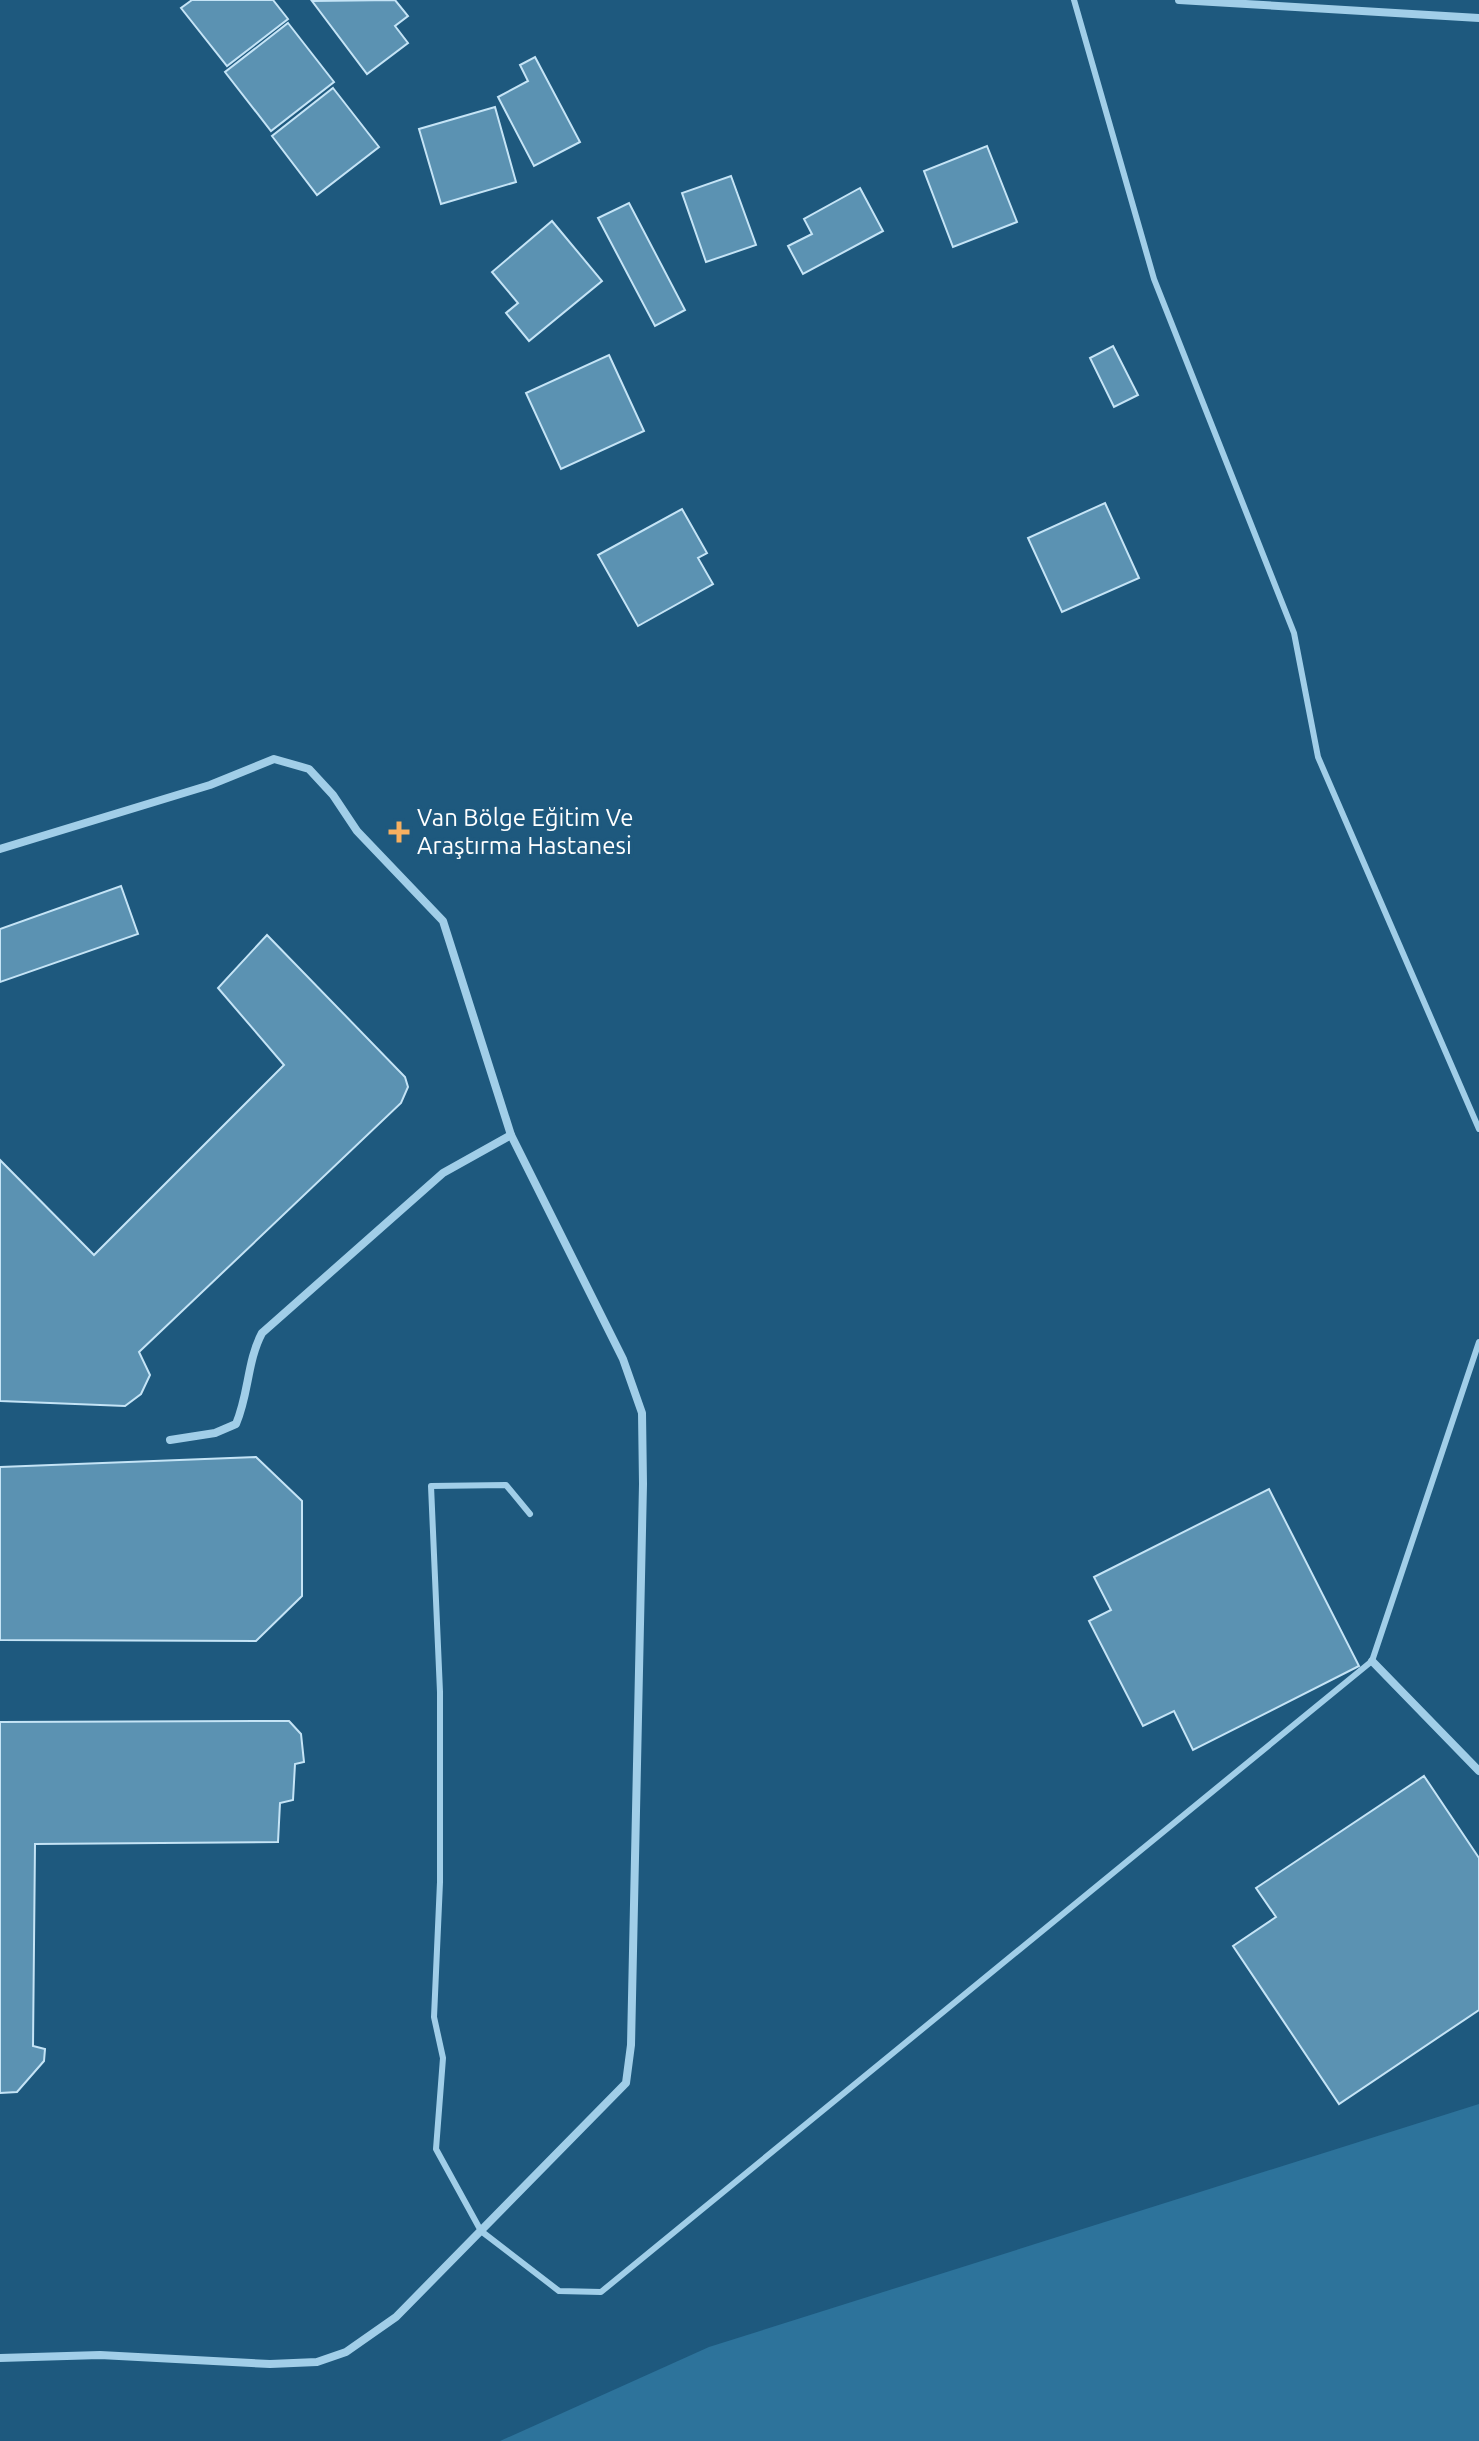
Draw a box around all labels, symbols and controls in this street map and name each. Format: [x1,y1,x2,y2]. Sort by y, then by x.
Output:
place label: Van Bölge Eğitim Ve Araştırma Hastanesi [417,804,633,859]
marker: Van Bölge Eğitim Ve Araştırma Hastanesi [388,821,410,843]

